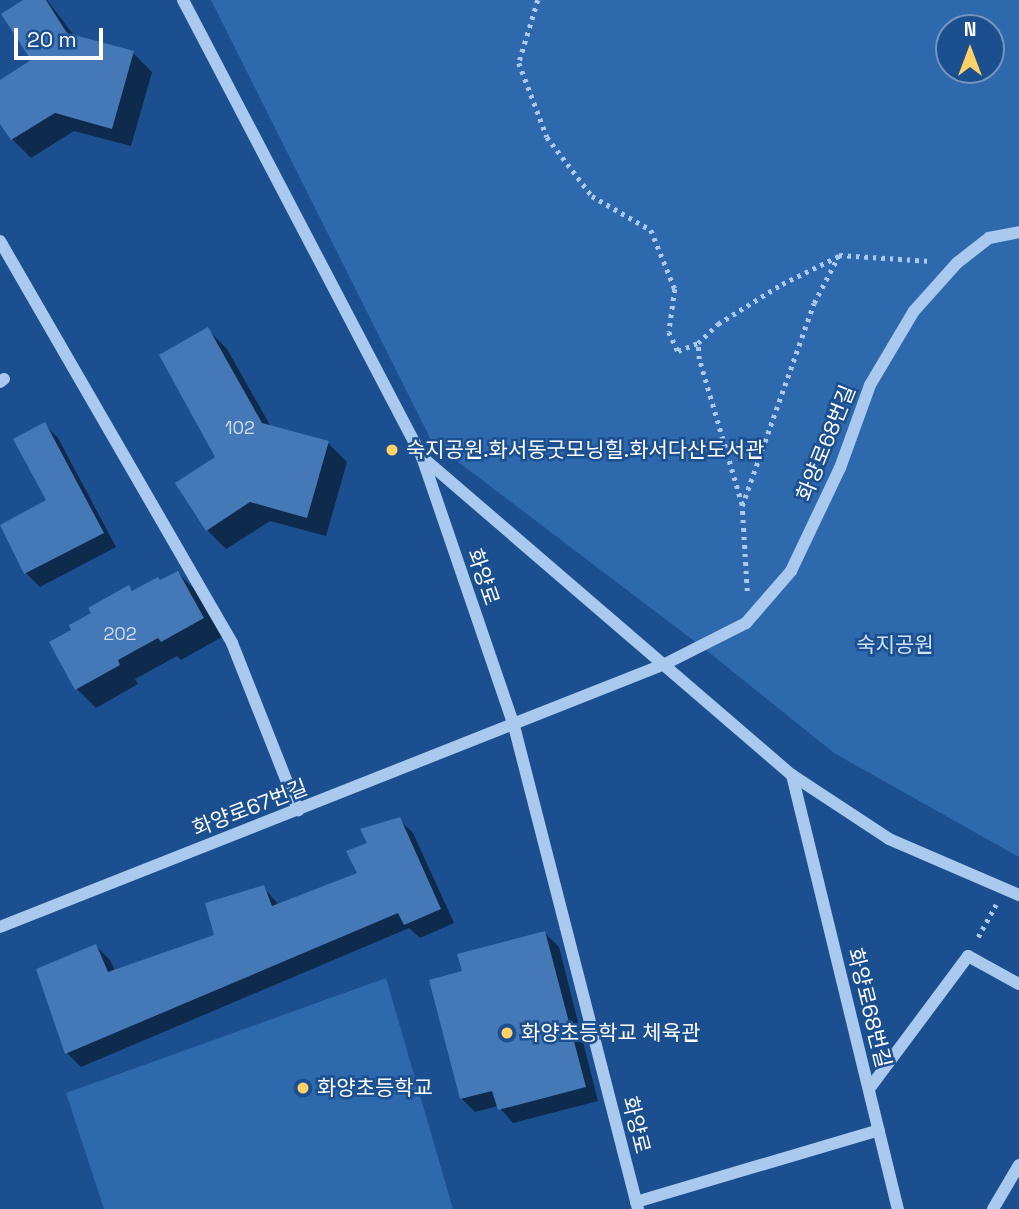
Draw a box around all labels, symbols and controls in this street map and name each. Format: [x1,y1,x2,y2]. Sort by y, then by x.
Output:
scale bar [18,14,107,58]
north arrow [935,14,1005,84]
text: N [964,17,976,42]
text: 20 m [27,26,77,53]
street label: 화양로68번길 [791,381,861,505]
house number: 102 [225,417,255,439]
place label: 숙지공원.화서동굿모닝힐.화서다산도서관 [406,437,764,463]
marker: 숙지공원.화서동굿모닝힐.화서다산도서관 [384,442,400,458]
street label: 화양로 [462,545,504,609]
house number: 202 [103,623,137,645]
park label: 숙지공원 [856,632,934,658]
street label: 화양로67번길 [189,775,311,841]
street label: 화양로68번길 [842,946,896,1070]
place label: 화양초등학교 체육관 [521,1020,700,1046]
marker: 화양초등학교 체육관 [499,1025,515,1041]
place label: 화양초등학교 [317,1075,433,1101]
marker: 화양초등학교 [295,1080,311,1096]
street label: 화양로 [617,1094,655,1156]

